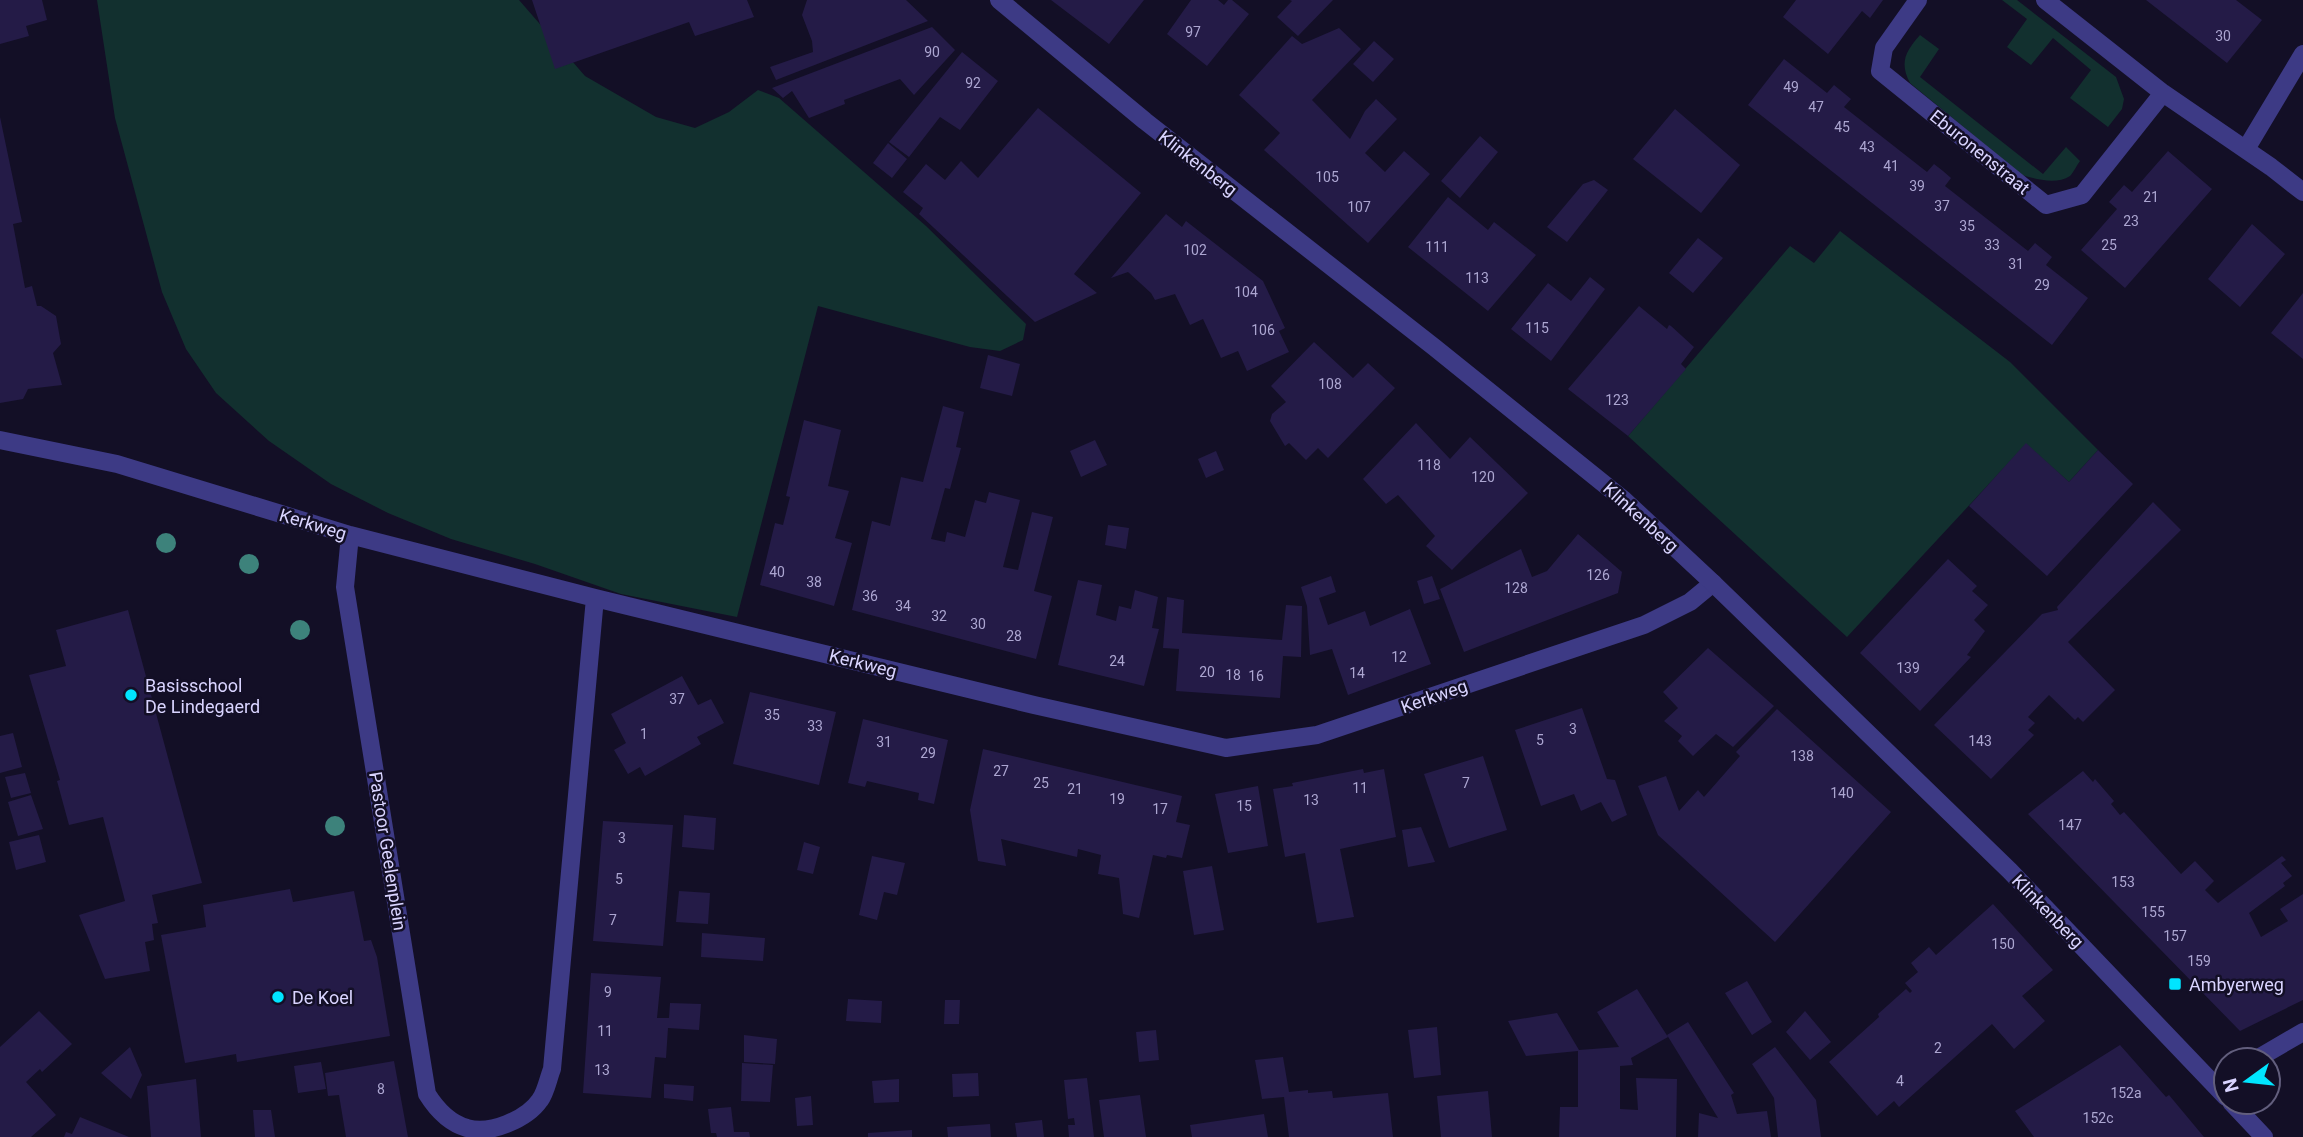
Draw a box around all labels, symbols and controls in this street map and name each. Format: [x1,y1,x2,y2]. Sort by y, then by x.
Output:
house number: 97 [1185,24,1201,40]
house number: 30 [2215,28,2231,44]
house number: 90 [924,44,940,60]
house number: 92 [965,75,981,91]
house number: 49 [1783,79,1799,95]
house number: 47 [1808,99,1824,115]
street label: Eburonenstraat [1926,105,2034,199]
house number: 45 [1834,119,1850,135]
street label: Klinkenberg [1154,126,1242,200]
house number: 43 [1859,139,1875,155]
house number: 41 [1883,158,1899,174]
house number: 105 [1315,169,1339,185]
house number: 39 [1909,178,1925,194]
house number: 21 [2143,189,2159,205]
house number: 37 [1934,198,1950,214]
house number: 107 [1347,199,1371,215]
house number: 23 [2123,213,2139,229]
house number: 35 [1959,218,1975,234]
house number: 33 [1984,237,2000,253]
house number: 25 [2101,237,2117,253]
house number: 111 [1425,239,1449,255]
house number: 102 [1183,242,1207,258]
house number: 31 [2008,256,2024,272]
house number: 113 [1465,270,1489,286]
house number: 29 [2034,277,2050,293]
house number: 104 [1234,284,1258,300]
house number: 115 [1525,320,1549,336]
house number: 106 [1251,322,1275,338]
house number: 108 [1318,376,1342,392]
house number: 123 [1605,392,1629,408]
house number: 118 [1417,457,1441,473]
house number: 120 [1471,469,1495,485]
street label: Klinkenberg [1599,478,1683,556]
street label: Kerkweg [277,504,349,544]
house number: 40 [769,564,785,580]
house number: 126 [1586,567,1610,583]
house number: 38 [806,574,822,590]
house number: 128 [1504,580,1528,596]
house number: 36 [862,588,878,604]
house number: 34 [895,598,911,614]
house number: 32 [931,608,947,624]
house number: 30 [970,616,986,632]
house number: 28 [1006,628,1022,644]
street label: Kerkweg [827,644,899,682]
house number: 12 [1391,649,1407,665]
house number: 24 [1109,653,1125,669]
house number: 139 [1896,660,1920,676]
house number: 20 [1199,664,1215,680]
house number: 14 [1349,665,1365,681]
house number: 18 [1225,667,1241,683]
house number: 16 [1248,668,1264,684]
place label: Basisschool De Lindegaerd [145,675,260,717]
street label: Kerkweg [1398,675,1470,717]
marker: Basisschool De Lindegaerd [123,687,139,703]
house number: 37 [669,691,685,707]
house number: 35 [764,707,780,723]
house number: 33 [807,718,823,734]
house number: 3 [1569,721,1577,737]
house number: 1 [640,726,648,742]
house number: 5 [1536,732,1544,748]
house number: 143 [1968,733,1992,749]
house number: 31 [876,734,892,750]
house number: 29 [920,745,936,761]
house number: 138 [1790,748,1814,764]
house number: 27 [993,763,1009,779]
street label: Pastoor Geelenplein [365,770,411,932]
house number: 25 [1033,775,1049,791]
house number: 7 [1462,775,1470,791]
house number: 11 [1352,780,1368,796]
house number: 21 [1067,781,1083,797]
house number: 140 [1830,785,1854,801]
house number: 19 [1109,791,1125,807]
house number: 13 [1303,792,1319,808]
house number: 15 [1236,798,1252,814]
house number: 17 [1152,801,1168,817]
house number: 147 [2058,817,2082,833]
house number: 3 [618,830,626,846]
street label: Klinkenberg [2008,870,2088,952]
house number: 5 [615,871,623,887]
house number: 153 [2111,874,2135,890]
house number: 155 [2141,904,2165,920]
house number: 7 [609,912,617,928]
house number: 157 [2163,928,2187,944]
house number: 150 [1991,936,2015,952]
house number: 159 [2187,953,2211,969]
place label: Ambyerweg [2189,974,2284,995]
marker: Ambyerweg [2167,976,2183,992]
house number: 9 [604,984,612,1000]
place label: De Koel [292,987,353,1008]
marker: De Koel [270,989,286,1005]
house number: 11 [597,1023,613,1039]
house number: 2 [1934,1040,1942,1056]
north arrow [2212,1046,2282,1116]
house number: 13 [594,1062,610,1078]
house number: 4 [1896,1073,1904,1089]
text: N [2218,1076,2244,1095]
house number: 8 [377,1081,385,1097]
house number: 152a [2110,1085,2142,1101]
house number: 152c [2083,1110,2113,1126]

